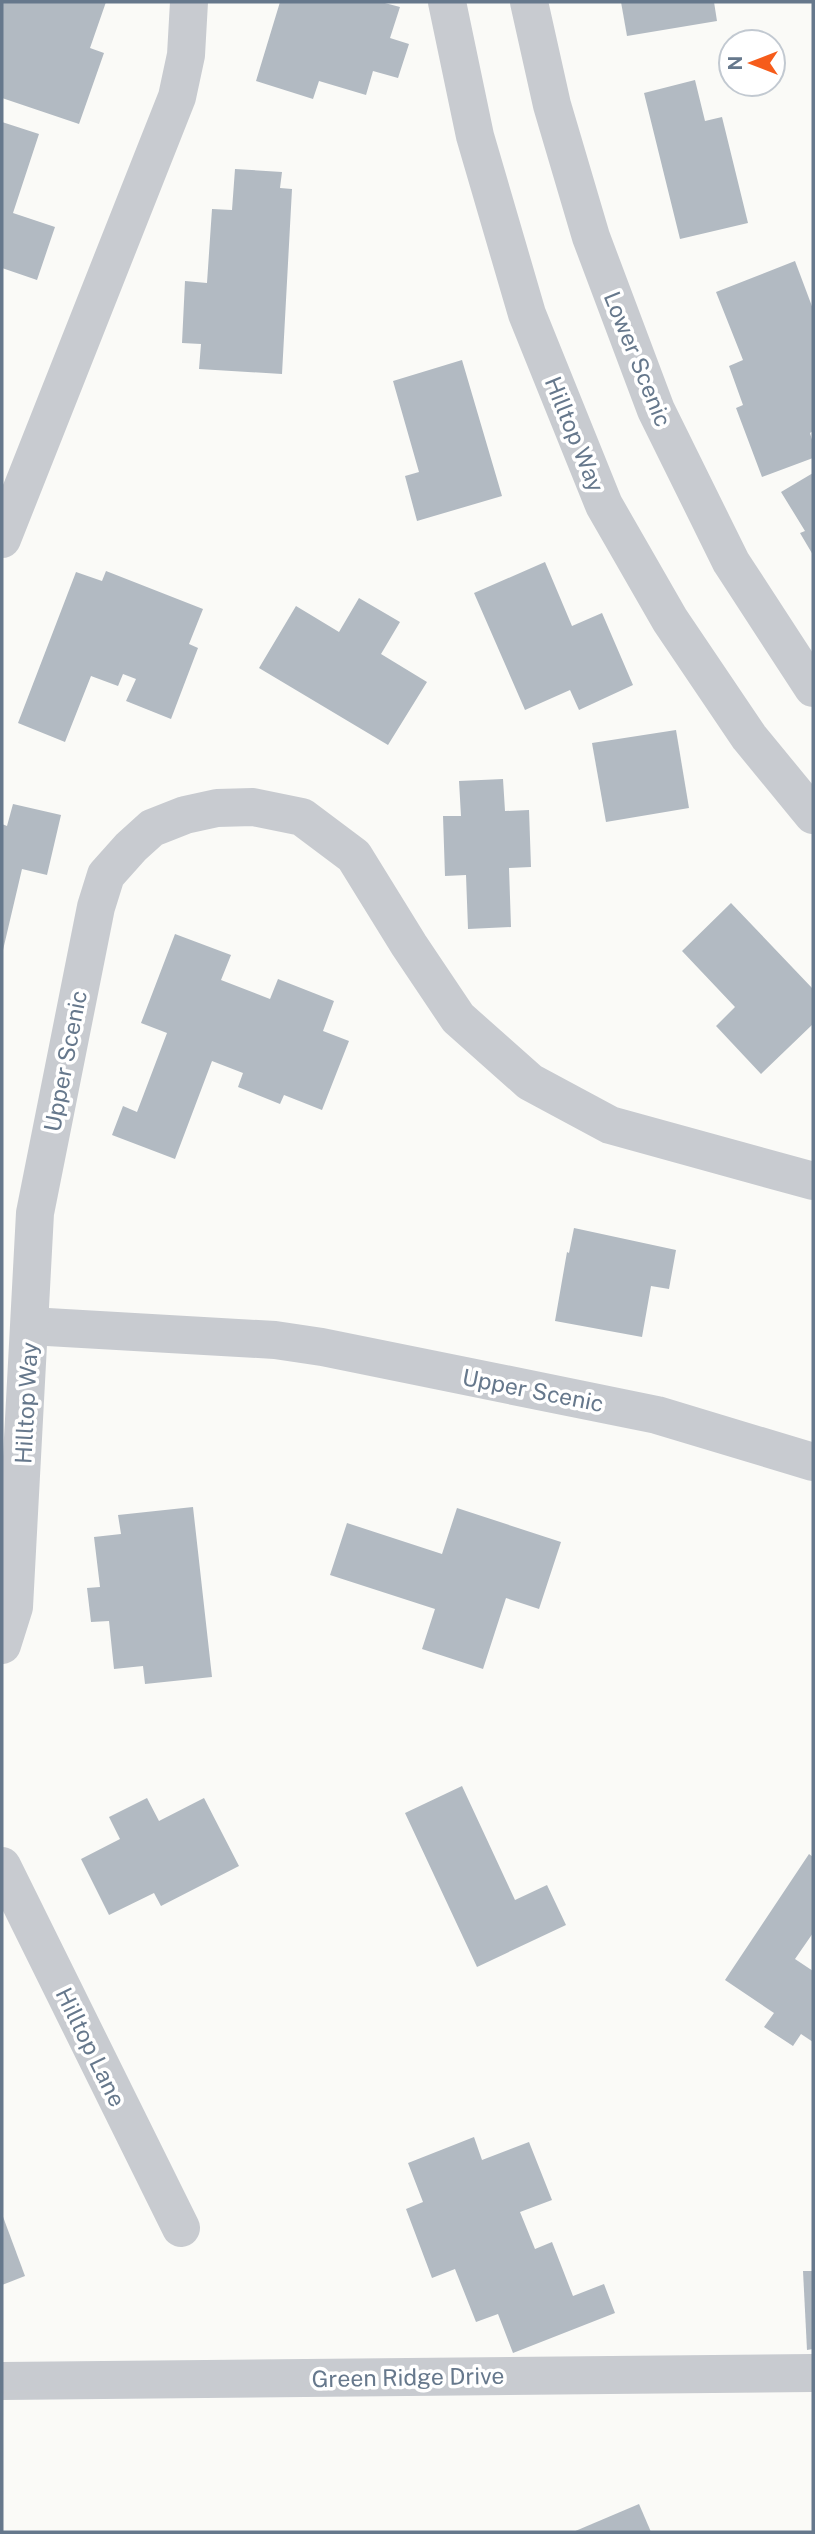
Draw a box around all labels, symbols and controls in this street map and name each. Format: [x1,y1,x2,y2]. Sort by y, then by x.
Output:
north arrow [717,28,787,98]
text: N [724,56,746,70]
street label: Lower Scenic [599,287,677,431]
street label: Hilltop Way [540,372,610,496]
street label: Upper Scenic [38,988,92,1134]
street label: Hilltop Way [9,1341,43,1465]
street label: Upper Scenic [460,1363,606,1417]
street label: Hilltop Lane [51,1983,131,2111]
street label: Green Ridge Drive [311,2362,505,2392]

